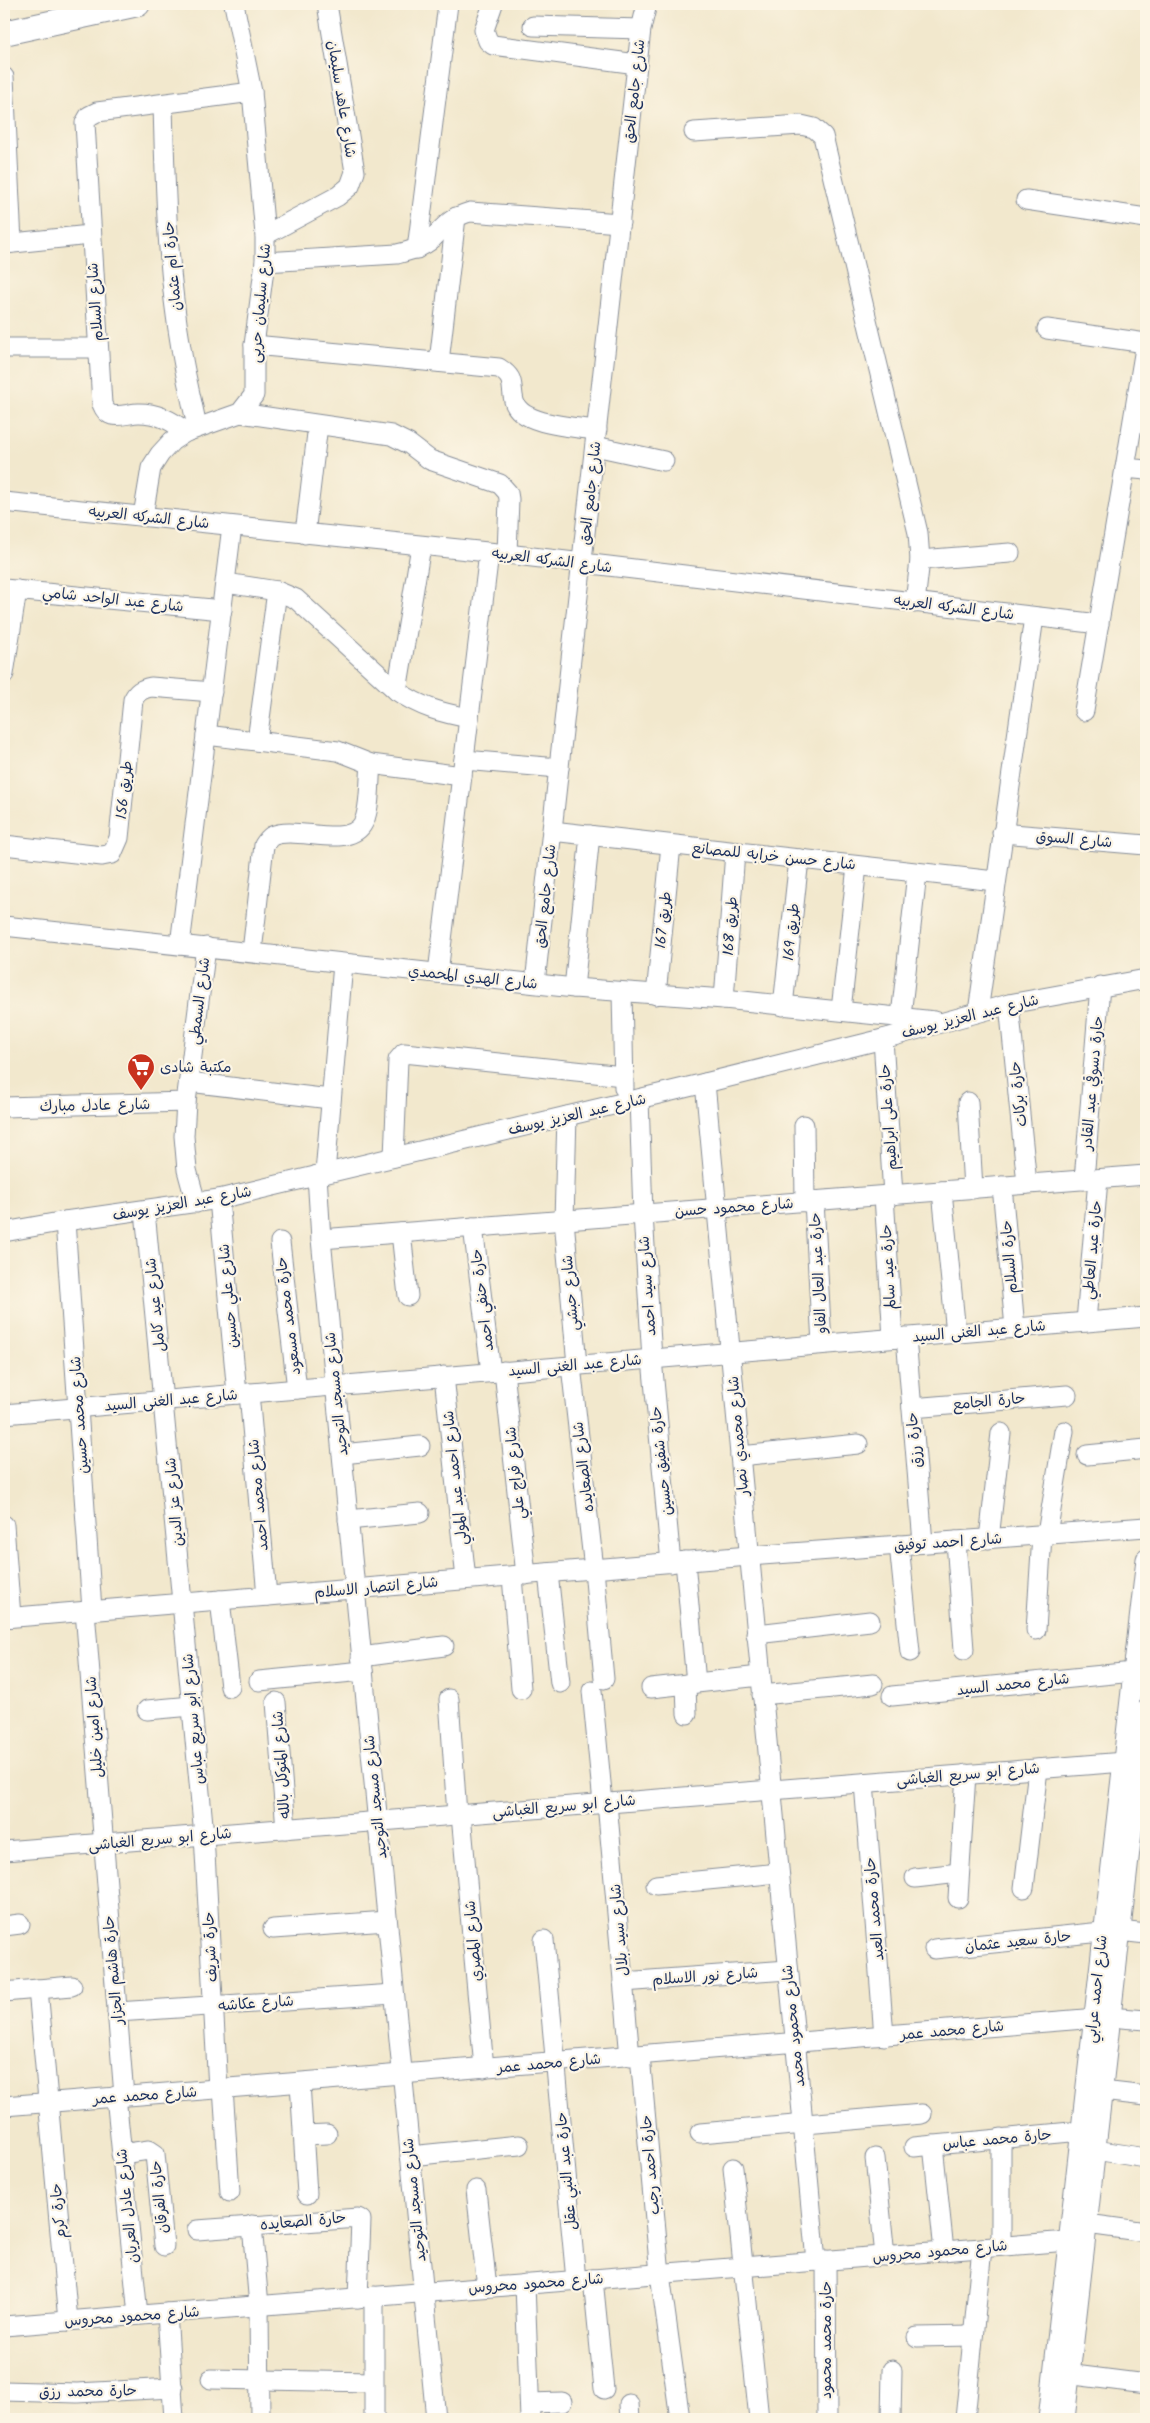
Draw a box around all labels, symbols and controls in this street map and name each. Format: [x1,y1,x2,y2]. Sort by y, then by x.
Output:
street label: شارع جامع الحق [618,38,652,144]
street label: شارع عاهد سليمان [320,39,362,160]
street label: حارة ام عثمان [157,220,189,312]
street label: شارع سليمان حربى [244,242,278,364]
street label: شارع السلام [81,262,111,342]
street label: شارع جامع الحق [574,440,608,546]
street label: شارع الشركه العربيه [87,500,210,536]
street label: شارع الشركه العربيه [490,542,614,580]
street label: شارع عبد الواحد شامي [41,581,185,619]
street label: شارع الشركه العربيه [892,589,1016,627]
street label: طريق 156 [110,760,140,821]
street label: شارع السوق [1035,825,1113,855]
street label: شارع حسن خرابه للمصانع [691,836,857,878]
street label: شارع جامع الحق [529,843,563,949]
street label: طريق 167 [649,890,679,950]
street label: طريق 168 [717,896,745,957]
street label: طريق 169 [777,902,807,962]
street label: شارع السمطي [183,956,217,1046]
street label: شارع الهدي المحمدي [407,959,539,997]
street label: شارع عبد العزيز يوسف [899,988,1041,1046]
street label: حارة دسوقي عبد القادر [1075,1015,1111,1152]
supermarket icon: مكتبة شادى [126,1052,156,1091]
place label: مكتبة شادى [160,1056,231,1080]
street label: حارة بركات [1004,1060,1034,1128]
street label: حارة على ابراهيم [873,1063,905,1171]
street label: شارع عبد العزيز يوسف [506,1087,649,1143]
street label: شارع عادل مبارك [39,1093,151,1119]
street label: شارع عبد العزيز يوسف [111,1180,254,1228]
street label: شارع محمود حسن [674,1192,794,1224]
street label: حارة عبد العاطي [1077,1199,1109,1301]
street label: حارة عبد العال الفاو [804,1212,834,1335]
street label: حارة السلام [995,1219,1025,1295]
street label: حارة عيد سالم [875,1224,903,1310]
street label: شارع سيد احمد [633,1235,663,1337]
street label: شارع علي حسين [212,1243,246,1349]
street label: حارة حنفي احمد [465,1247,501,1352]
street label: شارع حبشي [556,1254,586,1332]
street label: حارة محمد مسعود [270,1255,308,1377]
street label: شارع عيد كامل [139,1257,173,1353]
street label: شارع عبد الغنى السيد [911,1314,1047,1350]
street label: شارع مسجد التوحيد [319,1331,355,1457]
street label: شارع عبد الغنى السيد [507,1348,643,1384]
street label: شارع محمد حسين [64,1355,96,1475]
street label: شارع محمدي نصار [722,1375,756,1498]
street label: شارع عبد الغنى السيد [103,1383,239,1419]
street label: حارة الجامع [952,1387,1027,1417]
street label: حارة شفيق حسين [644,1405,680,1517]
street label: شارع احمد عبد المولي [437,1409,475,1546]
street label: حارة رزق [901,1411,929,1469]
street label: شارع الصعايده [567,1420,601,1514]
street label: شارع فراج علي [499,1425,533,1520]
street label: شارع محمد احمد [242,1438,276,1552]
street label: شارع عز الدين [159,1456,191,1547]
street label: شارع احمد توفيق [893,1527,1003,1559]
street label: شارع انتصار الاسلام [313,1571,439,1605]
street label: شارع ابو سريع عباس [176,1653,212,1785]
street label: شارع محمد السيد [956,1667,1071,1703]
street label: شارع امين خليل [79,1675,111,1779]
street label: شارع المتوكل بالله [266,1710,298,1820]
street label: شارع مسجد التوحيد [358,1734,394,1860]
street label: شارع ابو سريع الغباشى [895,1757,1041,1793]
street label: شارع ابو سريع الغباشى [491,1789,637,1825]
street label: شارع ابو سريع الغباشى [87,1822,233,1858]
street label: حارة محمد العبد [859,1856,891,1962]
street label: شارع سيد بلال [604,1883,636,1977]
street label: شارع المصري [458,1899,489,1982]
street label: حارة شريف [197,1911,225,1983]
street label: حارة هاشم الجزار [97,1914,131,2027]
street label: حارة سعيد عثمان [964,1924,1073,1960]
street label: شارع احمد عرابي [1079,1934,1115,2044]
street label: شارع نور الاسلام [651,1961,759,1993]
street label: شارع محمود محمد [776,1964,812,2088]
street label: شارع عكاشه [217,1989,295,2019]
street label: شارع محمد عمر [897,2014,1005,2048]
street label: شارع محمد عمر [494,2047,602,2081]
street label: شارع محمد عمر [90,2080,198,2112]
street label: حارة عبد النبي عقل [550,2111,584,2231]
street label: حارة احمد رجب [635,2114,667,2216]
street label: حارة محمد عباس [942,2123,1053,2157]
street label: شارع مسجد التوحيد [397,2137,433,2263]
street label: شارع عادل العريان [110,2147,146,2264]
street label: حارة الفرقان [144,2159,176,2235]
street label: حارة كرم [45,2182,73,2240]
street label: حارة الصعايده [259,2206,347,2238]
street label: شارع محمود محروس [872,2234,1009,2270]
street label: شارع محمود محروس [468,2267,604,2301]
street label: حارة محمد محمود [815,2281,839,2399]
street label: شارع محمود محروس [64,2300,200,2334]
street label: حارة محمد رزق [39,2379,137,2405]

